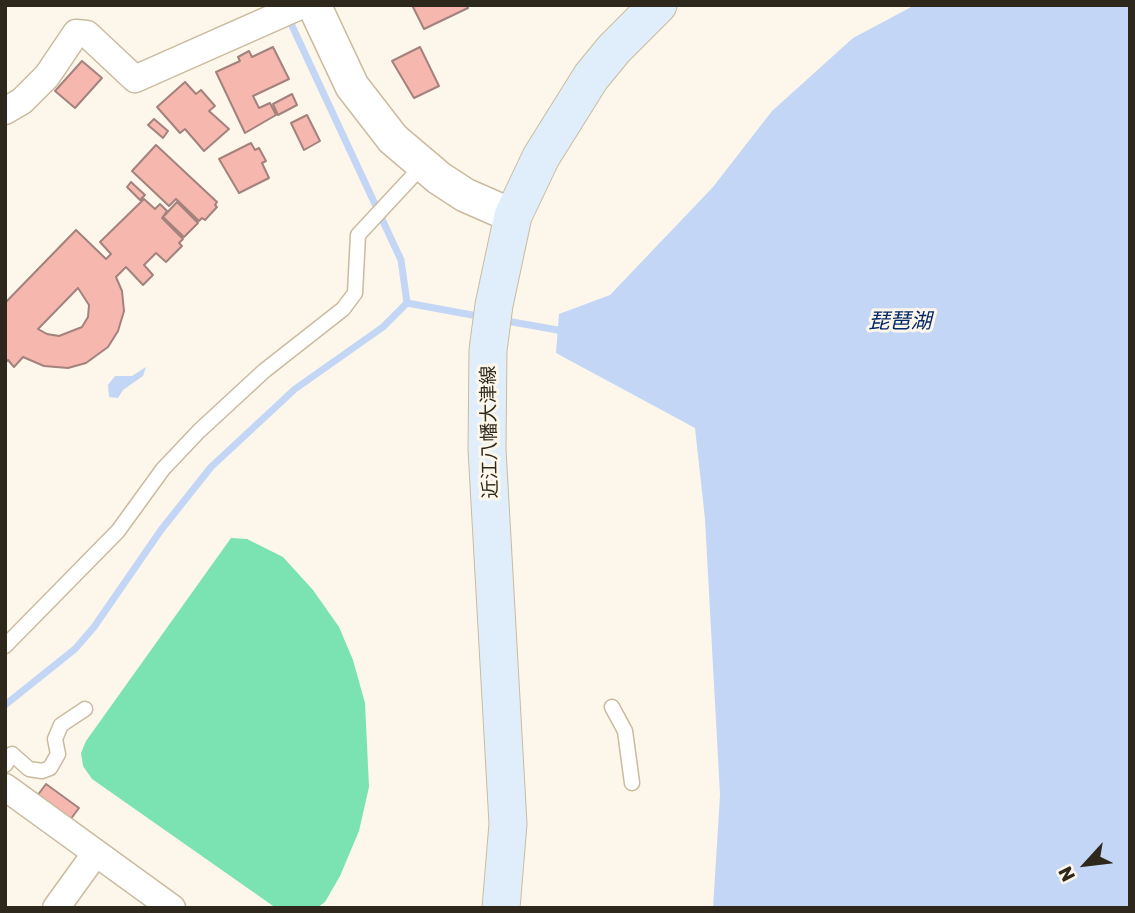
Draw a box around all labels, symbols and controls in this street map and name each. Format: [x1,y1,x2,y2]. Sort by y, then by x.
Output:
water label: 琵琶湖 [869,309,931,335]
street label: 近江八幡大津線 [477,365,503,499]
north arrow [1051,829,1121,899]
text: N [1053,862,1080,885]

